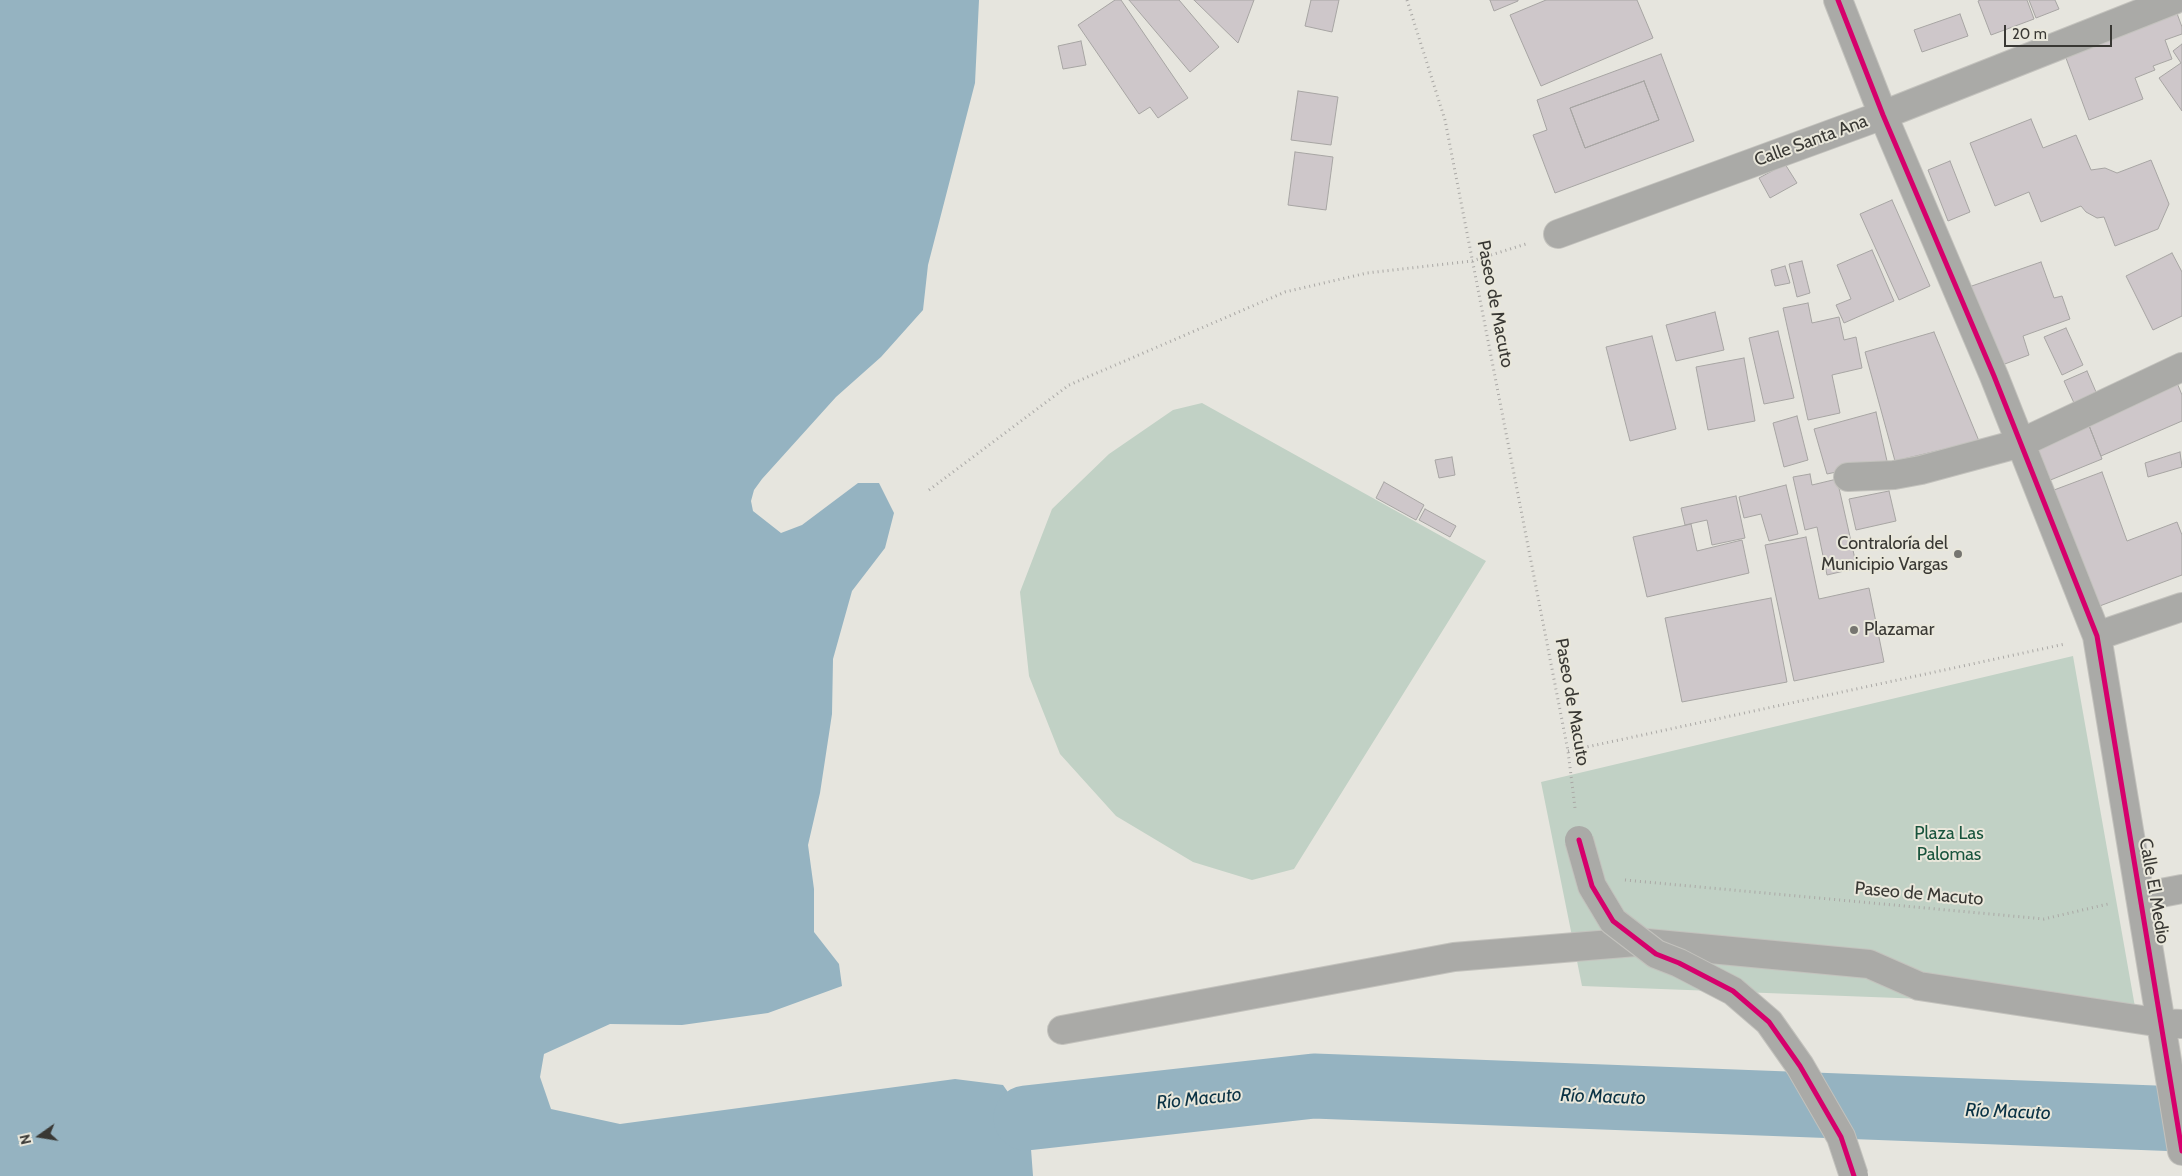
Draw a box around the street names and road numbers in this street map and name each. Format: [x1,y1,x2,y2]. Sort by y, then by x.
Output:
street label: Calle Santa Ana [1751,110,1871,172]
street label: Paseo de Macuto [1472,239,1518,369]
street label: Paseo de Macuto [1550,637,1594,767]
street label: Calle El Medio [2134,836,2174,946]
street label: Paseo de Macuto [1854,878,1984,910]

